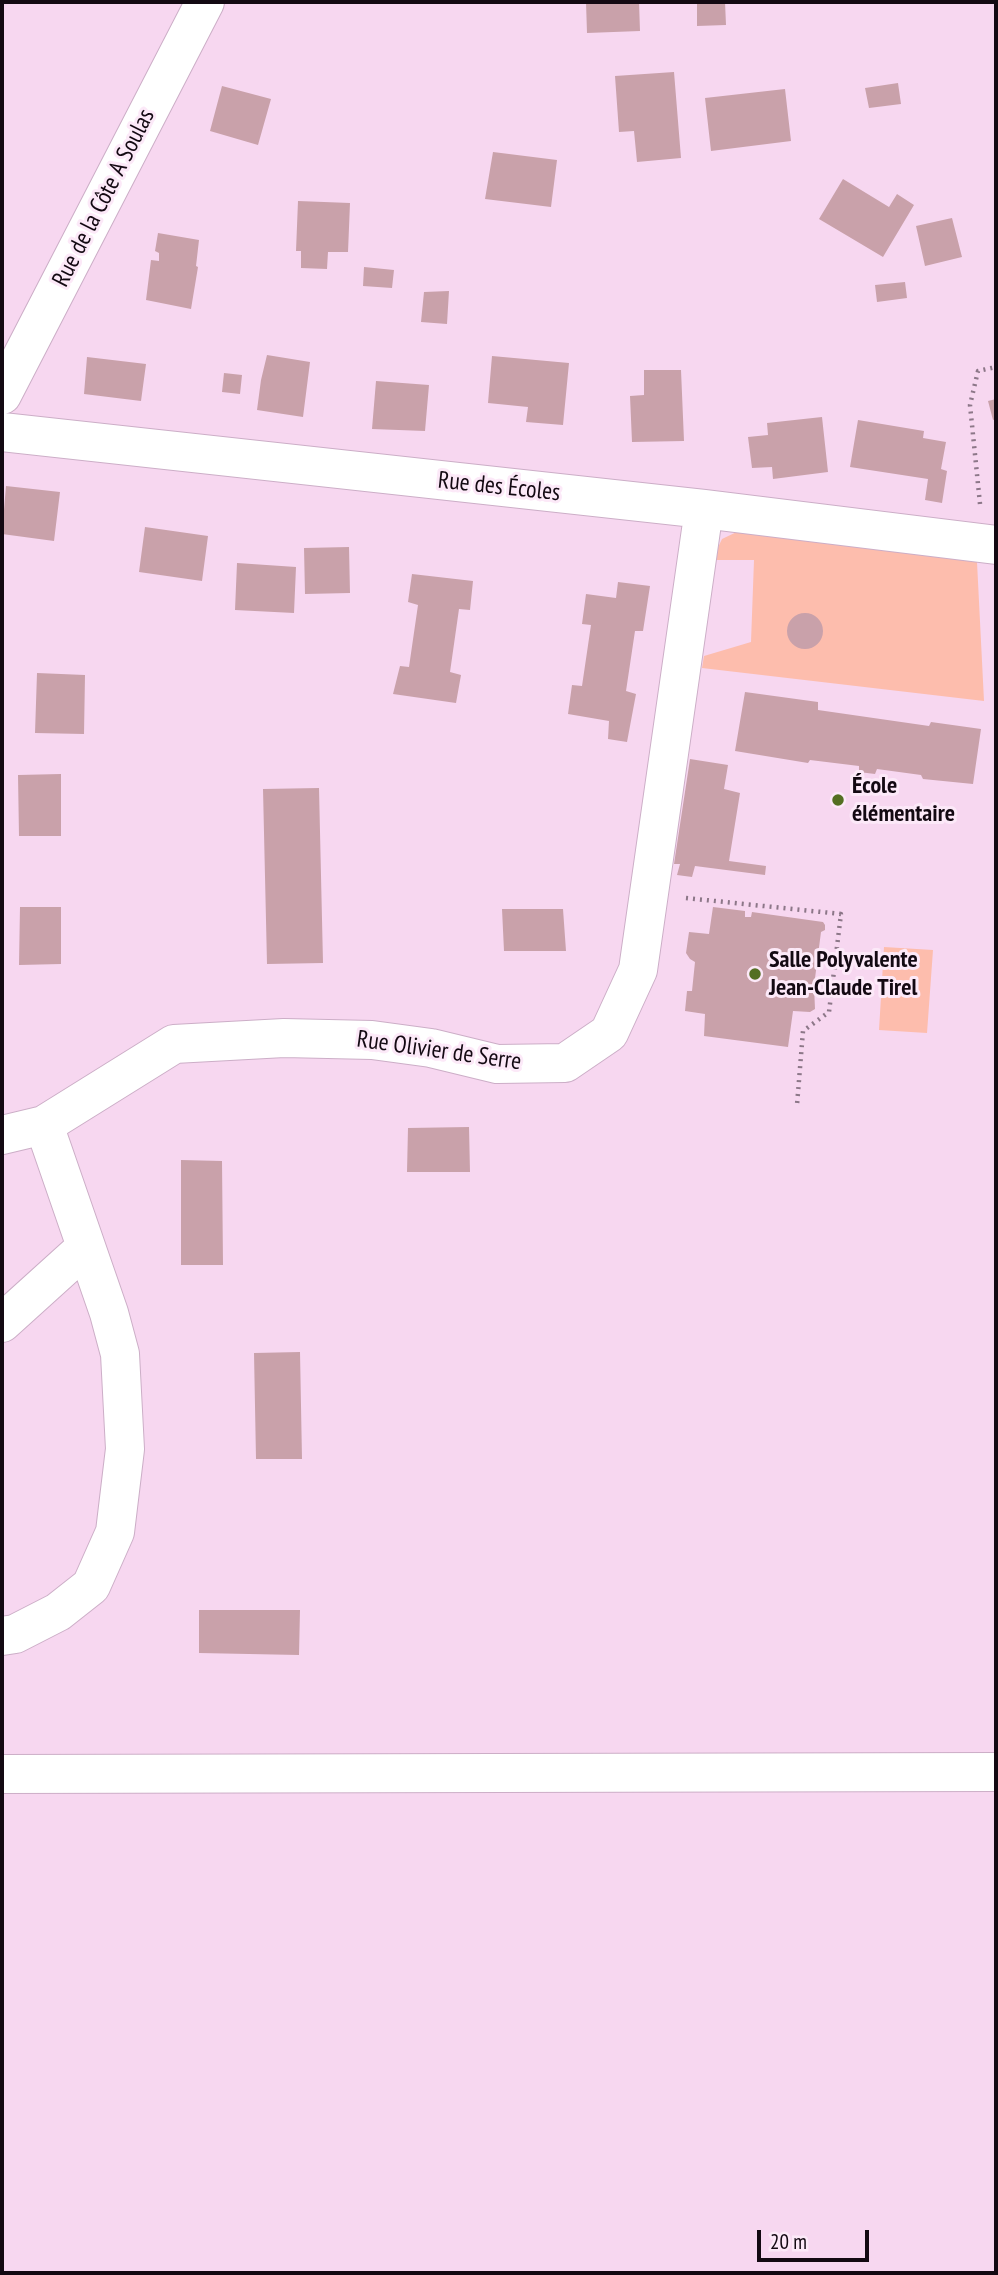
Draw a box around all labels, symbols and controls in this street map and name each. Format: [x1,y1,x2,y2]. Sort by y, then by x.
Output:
street label: Rue de la Côte A Soulas [47,104,161,292]
street label: Rue des Écoles [436,466,562,508]
place label: École élémentaire [852,772,955,828]
marker: École élémentaire [830,792,846,808]
place label: Salle Polyvalente Jean-Claude Tirel [769,946,918,1002]
marker: Salle Polyvalente Jean-Claude Tirel [747,966,763,982]
street label: Rue Olivier de Serre [355,1025,523,1077]
scale bar [760,2216,872,2260]
text: 20 m [770,2228,807,2255]

